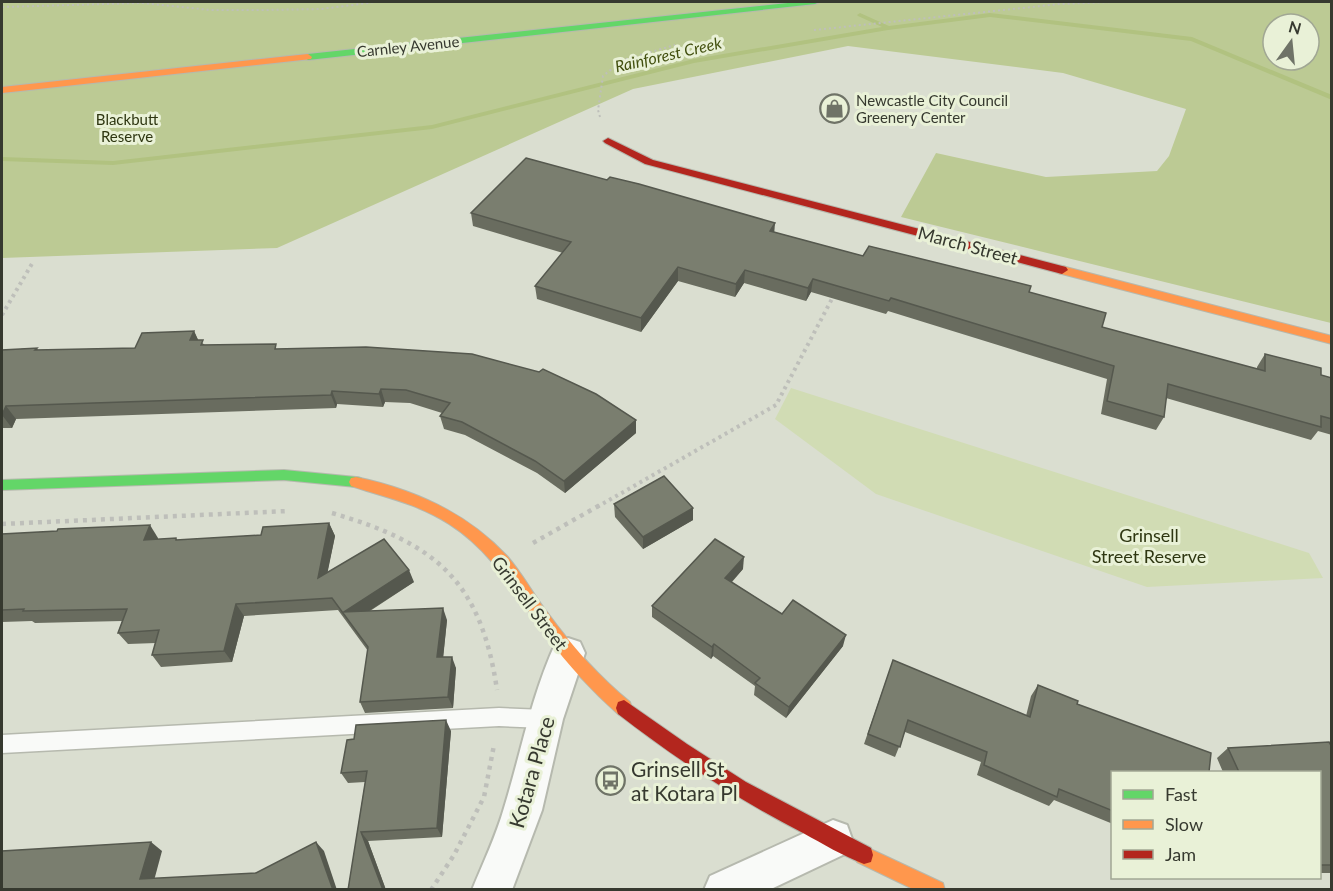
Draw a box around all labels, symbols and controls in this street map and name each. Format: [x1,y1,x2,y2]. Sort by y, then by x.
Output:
north arrow [1261,12,1321,72]
text: N [1287,16,1303,38]
street label: Carnley Avenue [356,32,460,60]
water label: Rainforest Creek [613,32,724,76]
place label: Newcastle City Council Greenery Center [856,91,1008,126]
shop icon: Newcastle City Council Greenery Center [819,93,851,125]
park label: Blackbutt Reserve [96,110,159,145]
street label: March Street [916,221,1021,269]
park label: Grinsell Street Reserve [1092,524,1206,567]
street label: Grinsell Street [488,552,573,655]
street label: Kotara Place [503,713,559,831]
place label: Grinsell St at Kotara Pl [631,756,738,805]
bus stop icon: Grinsell St at Kotara Pl [594,764,626,796]
legend [1111,771,1321,879]
text: Fast [1165,783,1198,805]
text: Slow [1165,813,1203,835]
text: Jam [1165,843,1196,865]

